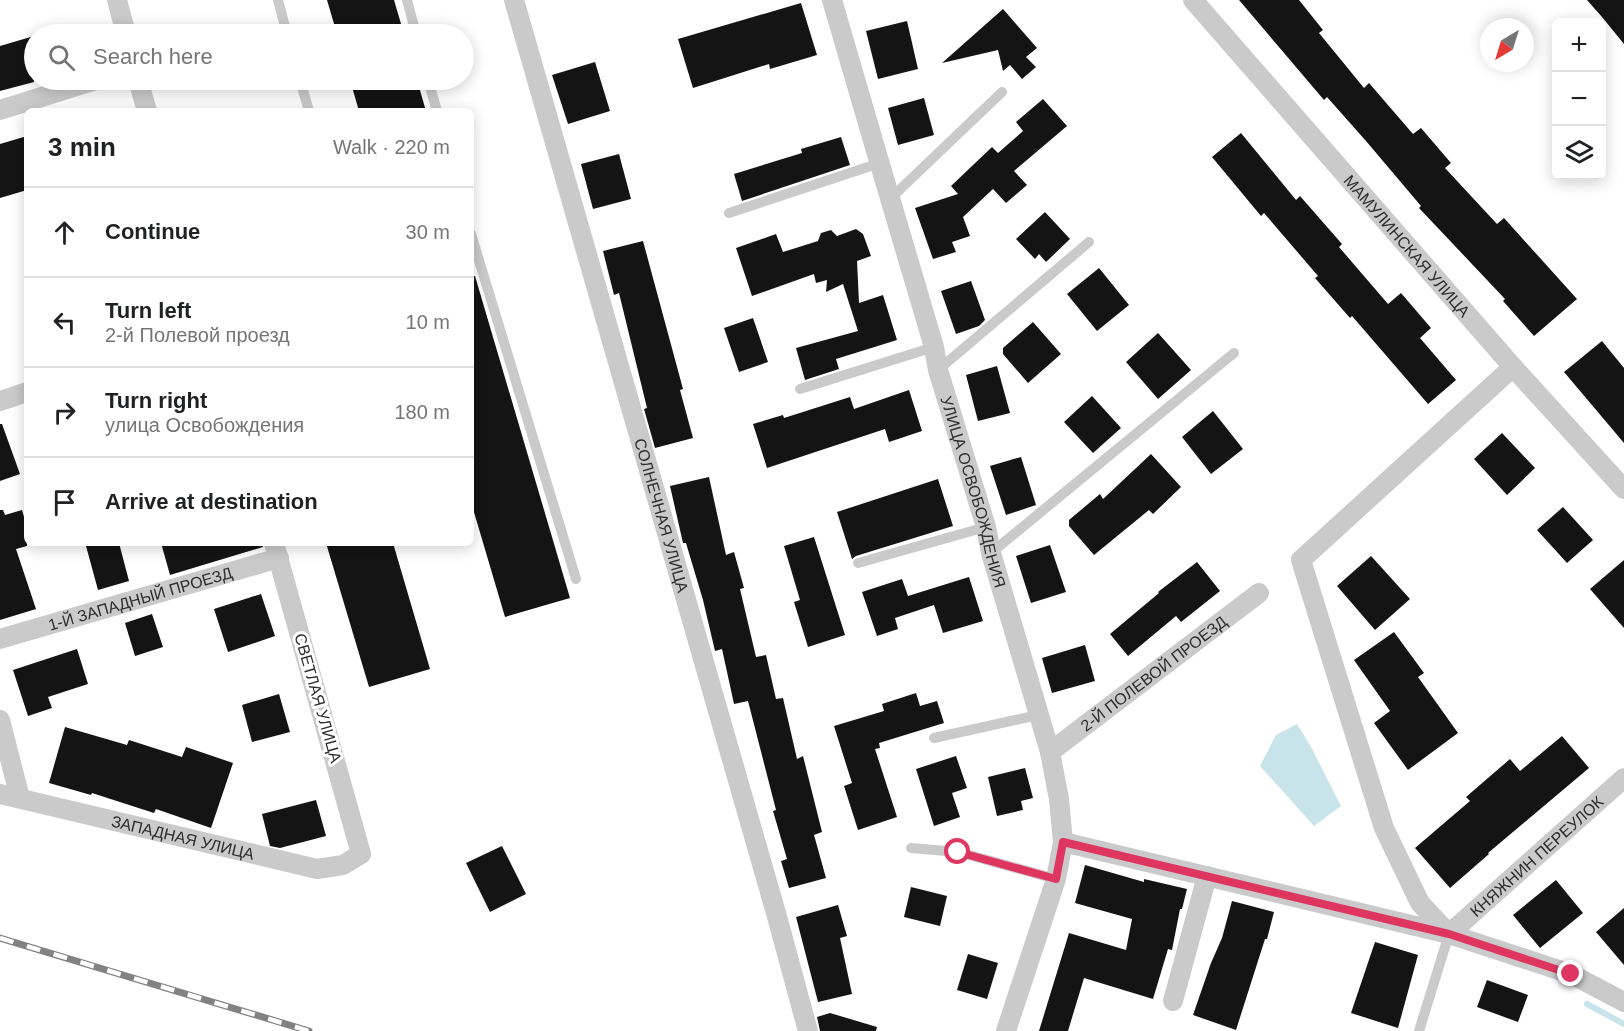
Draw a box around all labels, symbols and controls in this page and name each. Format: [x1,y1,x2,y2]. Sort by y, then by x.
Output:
north arrow [1480,18,1534,72]
map controls [1552,18,1606,180]
button: + [1552,18,1606,72]
search box [24,24,474,90]
icon: search [45,41,78,74]
text: Search here [93,44,213,69]
button: − [1552,72,1606,126]
button: layers [1552,126,1606,180]
text: 3 min [48,132,116,162]
text: Walk · 220 m [333,136,450,158]
street label: МАМУЛИНСКАЯ УЛИЦА [1341,171,1474,320]
icon: ahead [48,216,81,249]
text: Continue [105,219,200,244]
text: 30 m [406,221,450,243]
text: Turn left [105,298,191,323]
icon: left [48,306,81,339]
text: 10 m [406,311,450,333]
text: 2-й Полевой проезд [105,324,290,346]
text: Turn right [105,388,207,413]
street label: УЛИЦА ОСВОБОЖДЕНИЯ [938,394,1009,590]
icon: right [48,396,81,429]
text: 180 m [394,401,450,423]
text: улица Освобождения [105,414,304,436]
street label: СОЛНЕЧНАЯ УЛИЦА [632,436,692,594]
icon: arrive [48,486,81,519]
text: Arrive at destination [105,489,318,514]
street label: 1-Й ЗАПАДНЫЙ ПРОЕЗД [46,564,234,633]
street label: 2-Й ПОЛЕВОЙ ПРОЕЗД [1077,612,1230,734]
street label: СВЕТЛАЯ УЛИЦА [291,631,345,765]
street label: КНЯЖНИН ПЕРЕУЛОК [1467,792,1607,920]
street label: ЗАПАДНАЯ УЛИЦА [110,812,256,862]
route start [944,838,970,864]
route end [1557,960,1583,986]

